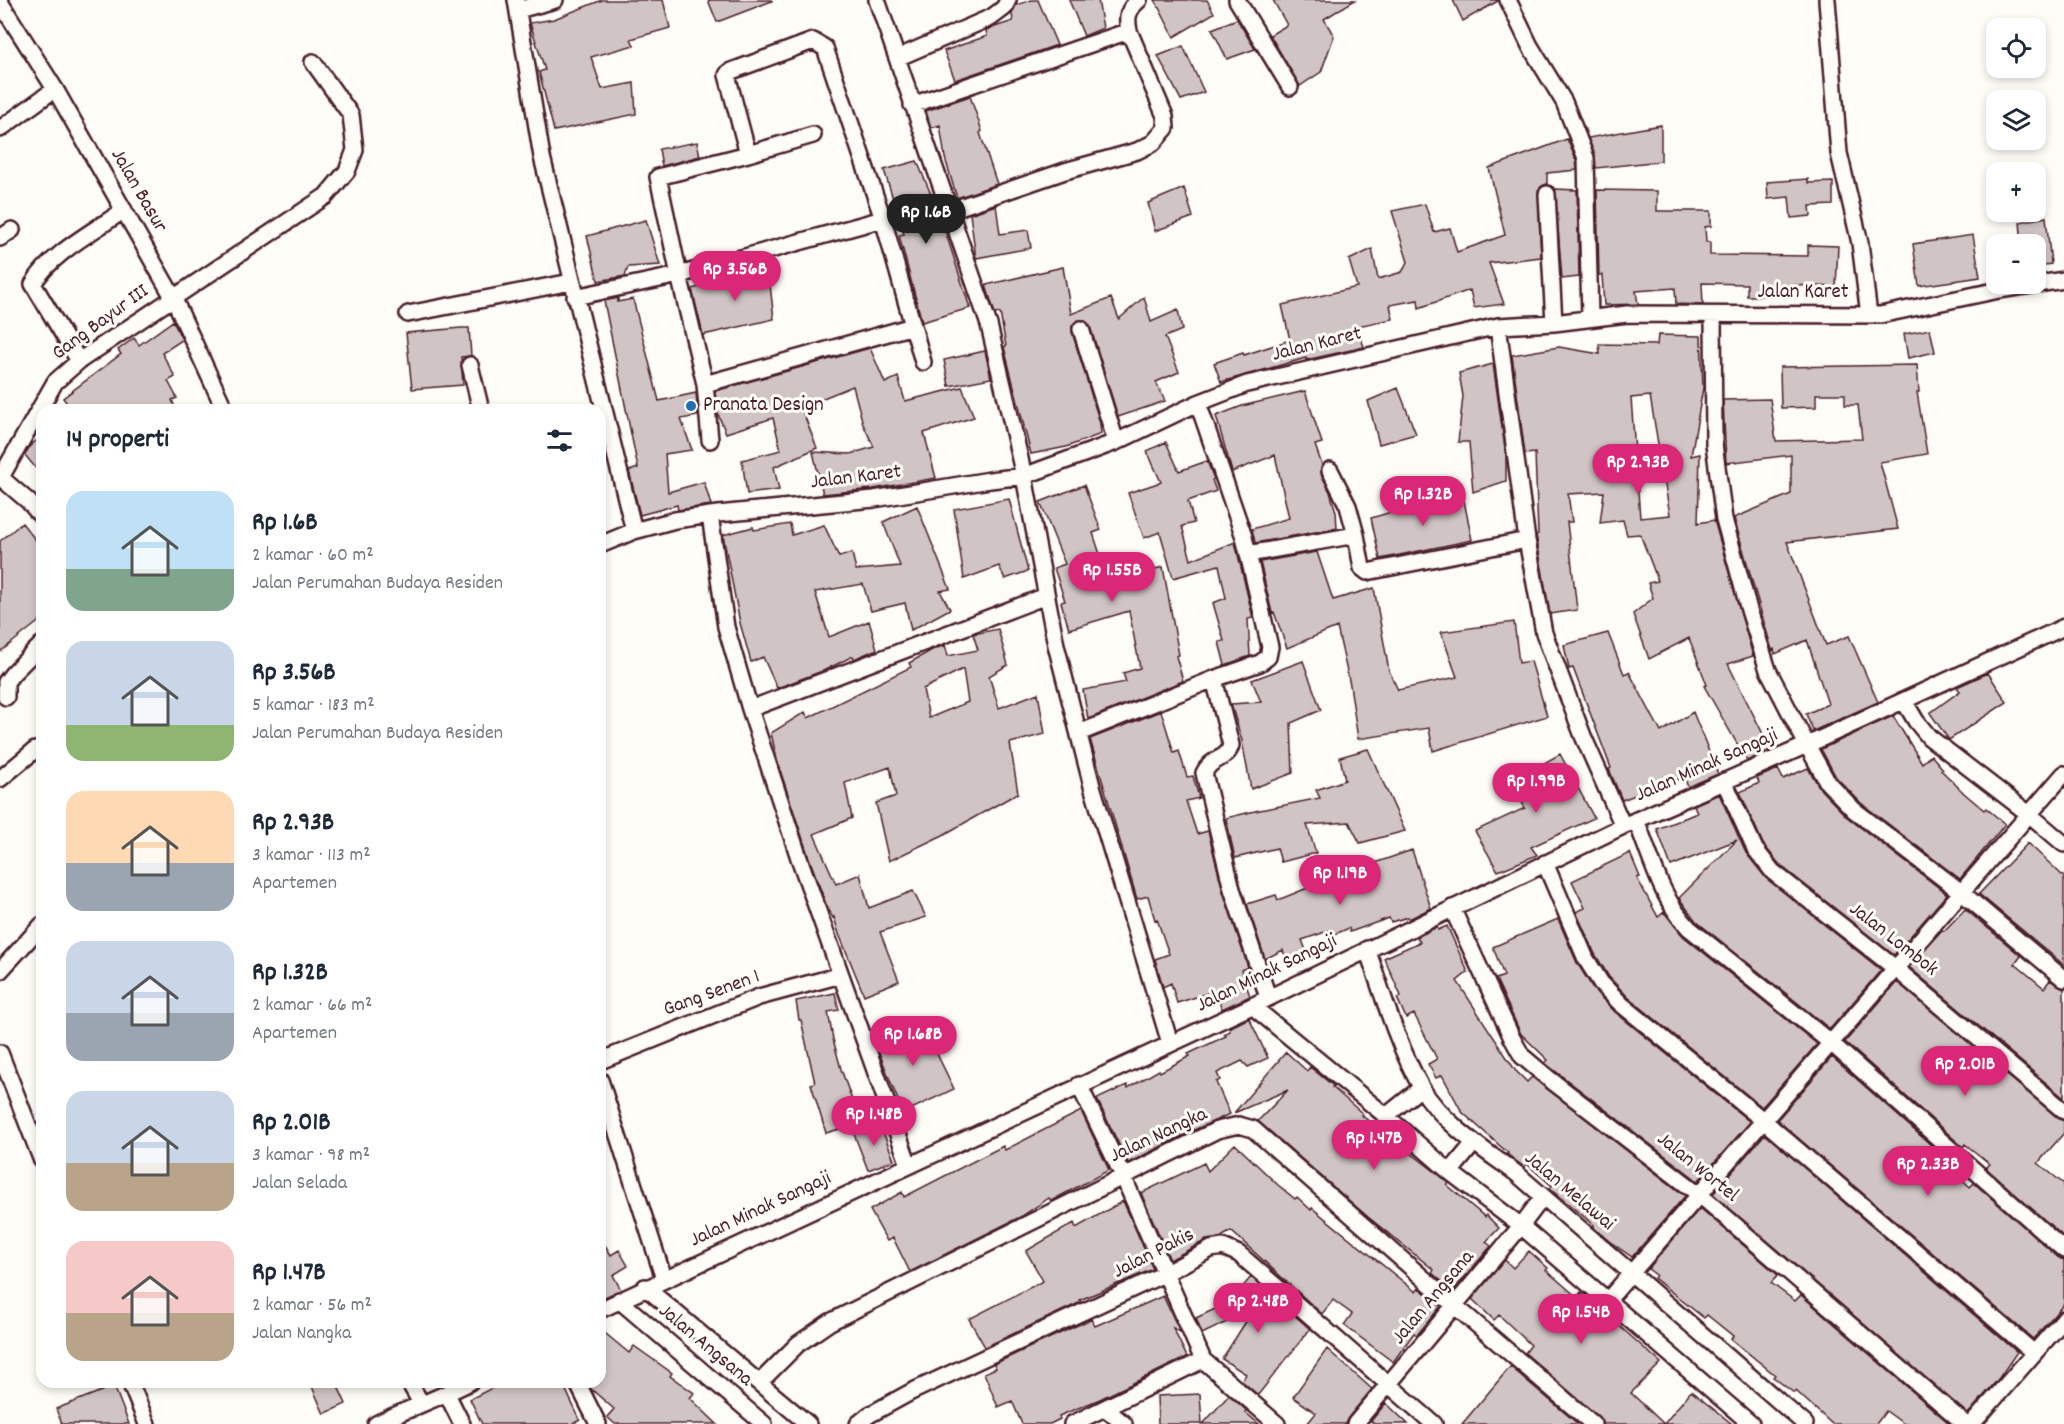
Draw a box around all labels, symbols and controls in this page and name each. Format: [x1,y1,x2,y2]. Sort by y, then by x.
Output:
map controls [1986,18,2046,294]
button: locate [1986,18,2046,78]
button: layers [1986,90,2046,150]
street label: Jalan Basur [102,144,174,239]
button: + [1986,162,2046,222]
pin: Rp 1.6B [871,194,981,245]
text: Rp 1.6B [901,199,951,227]
button: − [1986,234,2046,294]
pin: Rp 3.56B [673,251,797,302]
text: Rp 3.56B [703,256,767,284]
street label: Gang Bayur III [46,277,156,369]
street label: Jalan Karet [1757,278,1849,308]
street label: Jalan Karet [1269,319,1365,371]
place label: Pranata Design [703,391,824,421]
marker: Pranata Design [684,399,698,413]
text: 14 properti [66,422,169,459]
icon: filters [543,424,576,457]
pin: Rp 2.93B [1576,444,1700,495]
text: Rp 2.93B [1606,449,1670,477]
street label: Jalan Karet [809,458,903,498]
pin: Rp 1.32B [1361,476,1485,527]
text: Rp 1.32B [1394,481,1452,509]
text: Rp 1.6B [252,505,318,542]
icon: home [114,515,186,587]
text: 2 kamar · 60 m² [252,542,373,570]
pin: Rp 1.55B [1050,552,1174,603]
text: Rp 1.55B [1082,557,1142,585]
text: Jalan Perumahan Budaya Residen [252,570,503,598]
text: Rp 3.56B [252,655,336,692]
icon: home [114,665,186,737]
text: 5 kamar · 183 m² [252,692,375,720]
text: Jalan Perumahan Budaya Residen [252,720,503,748]
street label: Jalan Minak Sangaji [1631,721,1783,811]
pin: Rp 1.99B [1474,763,1598,814]
text: Rp 1.99B [1506,768,1566,796]
text: Rp 2.93B [252,805,334,842]
icon: home [114,815,186,887]
text: 3 kamar · 113 m² [252,842,371,870]
pin: Rp 1.19B [1278,855,1402,906]
text: Rp 1.19B [1313,860,1367,888]
text: Apartemen [252,870,337,898]
street label: Jalan Lombok [1842,895,1944,985]
street label: Jalan Minak Sangaji [1192,927,1343,1021]
text: Rp 1.32B [252,955,328,992]
street label: Gang Senen 1 [660,963,764,1025]
icon: home [114,965,186,1037]
text: 2 kamar · 66 m² [252,992,372,1020]
pin: Rp 1.68B [851,1016,975,1067]
text: Apartemen [252,1020,337,1048]
text: Rp 1.68B [884,1021,942,1049]
pin: Rp 2.01B [1903,1046,2027,1097]
text: Rp 2.01B [1935,1051,1995,1079]
pin: Rp 1.48B [812,1096,936,1147]
street label: Jalan Nangka [1105,1100,1214,1172]
text: Rp 1.48B [845,1101,903,1129]
text: Rp 2.01B [252,1105,330,1142]
icon: home [114,1115,186,1187]
pin: Rp 1.47B [1312,1120,1436,1171]
text: Rp 1.47B [1346,1125,1402,1153]
street label: Jalan Wortel [1649,1125,1745,1211]
text: 3 kamar · 98 m² [252,1142,370,1170]
street label: Jalan Melawai [1517,1145,1621,1239]
pin: Rp 2.33B [1866,1146,1990,1197]
text: Rp 2.33B [1897,1151,1959,1179]
street label: Jalan Minak Sangaji [685,1164,837,1256]
text: Jalan Selada [252,1170,347,1198]
street label: Jalan Pakis [1108,1221,1200,1287]
street label: Jalan Angsana [1385,1243,1483,1352]
text: Rp 1.47B [252,1255,326,1292]
icon: home [114,1265,186,1337]
pin: Rp 2.48B [1196,1283,1320,1334]
text: Rp 2.48B [1227,1288,1289,1316]
text: 2 kamar · 56 m² [252,1292,372,1320]
pin: Rp 1.54B [1519,1294,1643,1345]
street label: Jalan Angsana [651,1297,760,1395]
text: Rp 1.54B [1552,1299,1610,1327]
text: Jalan Nangka [252,1320,351,1348]

